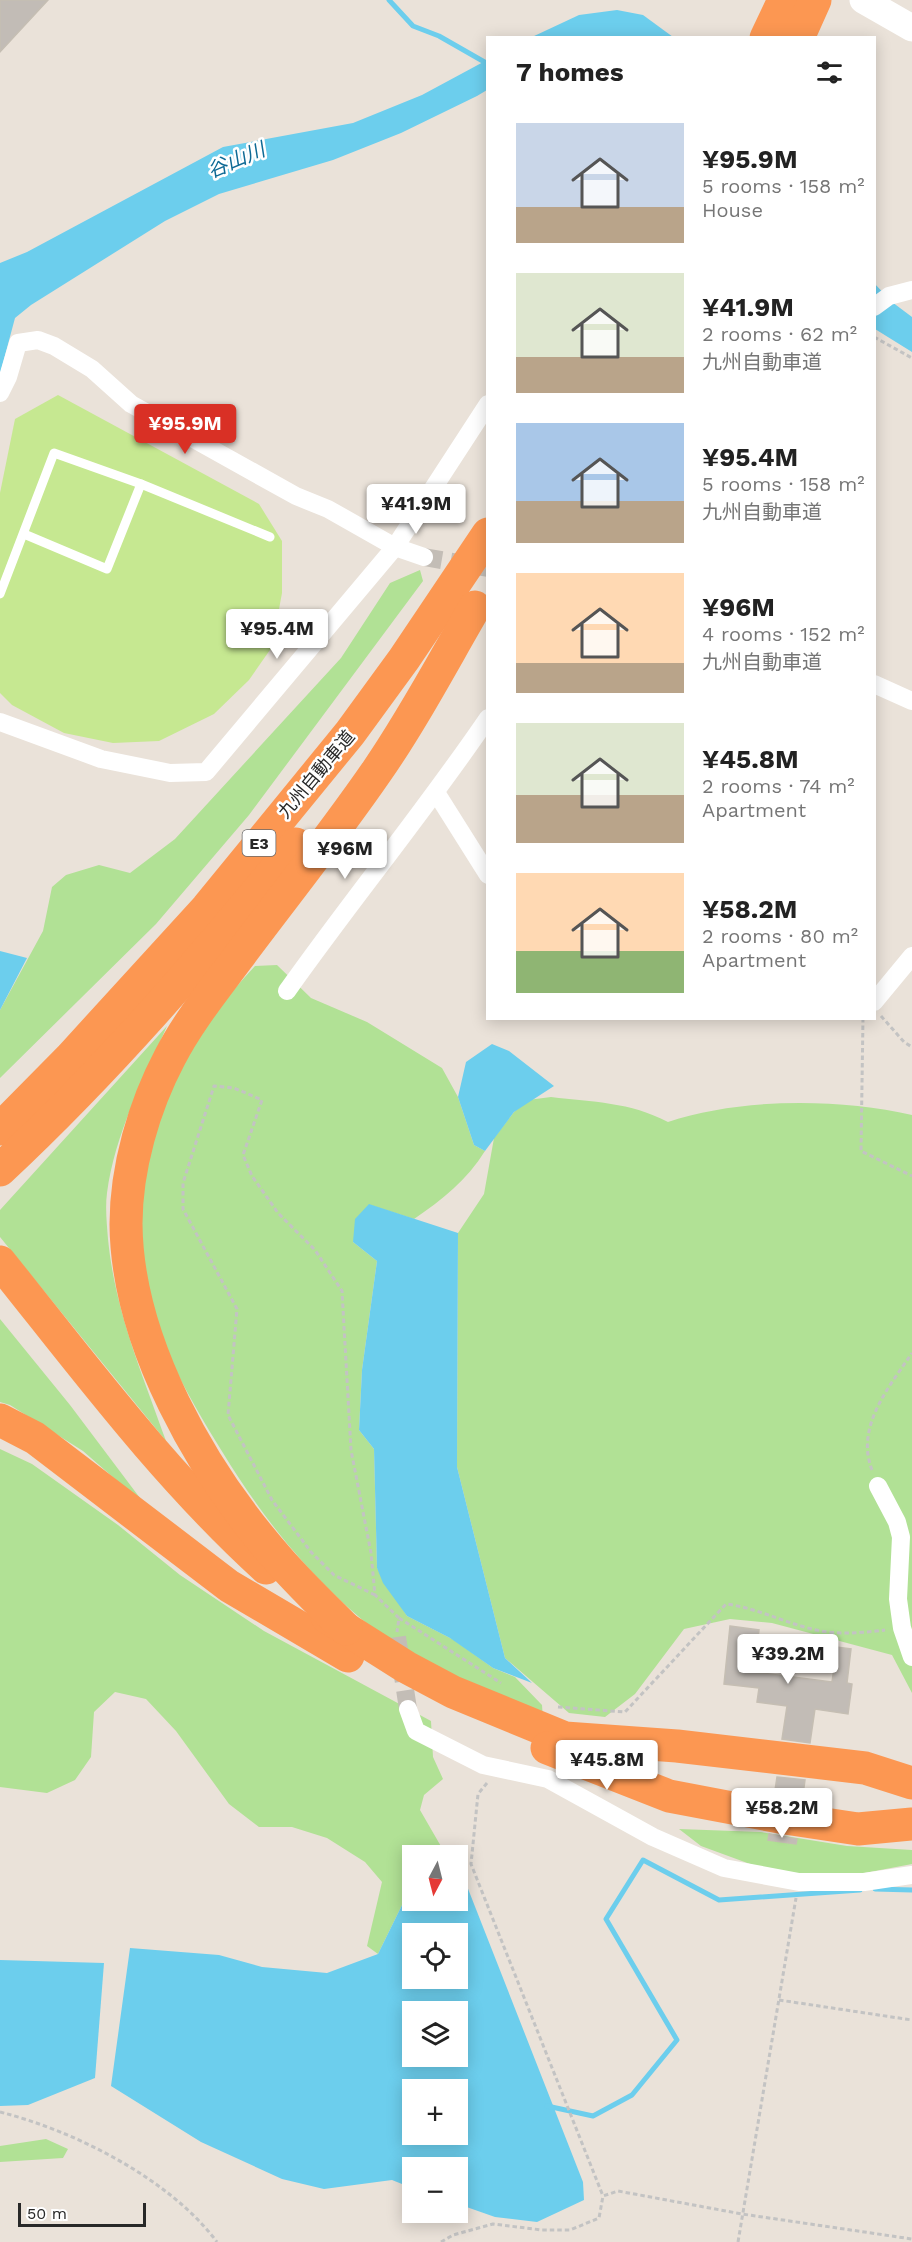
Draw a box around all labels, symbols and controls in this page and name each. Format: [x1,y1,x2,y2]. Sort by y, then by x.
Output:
icon: filters [813,56,846,89]
text: 7 homes [516,57,624,87]
water label: 谷山川 [204,136,270,183]
text: ¥95.9M [702,144,798,174]
icon: home [564,147,636,219]
text: 5 rooms · 158 m² [702,174,865,198]
text: House [702,198,763,222]
text: ¥41.9M [702,292,794,322]
icon: home [564,297,636,369]
text: 2 rooms · 62 m² [702,322,857,346]
text: 九州自動車道 [702,350,822,374]
pin: ¥95.9M [136,404,234,455]
text: ¥95.9M [148,411,222,435]
text: ¥95.4M [702,442,798,472]
icon: home [564,447,636,519]
text: 5 rooms · 158 m² [702,472,865,496]
pin: ¥41.9M [367,484,465,535]
text: ¥41.9M [381,491,451,515]
text: 九州自動車道 [702,500,822,524]
text: ¥96M [702,592,775,622]
icon: home [564,597,636,669]
pin: ¥95.4M [228,609,326,660]
text: ¥95.4M [240,616,314,640]
text: 4 rooms · 152 m² [702,622,865,646]
text: 九州自動車道 [702,650,822,674]
street label: 九州自動車道 [273,726,359,822]
text: ¥45.8M [702,744,799,774]
icon: home [564,747,636,819]
text: 2 rooms · 74 m² [702,774,855,798]
text: Apartment [702,798,806,822]
pin: ¥96M [309,829,381,880]
road number: E3 [242,830,276,856]
text: ¥96M [317,836,373,860]
text: ¥58.2M [702,894,797,924]
icon: home [564,897,636,969]
text: 2 rooms · 80 m² [702,924,858,948]
text: Apartment [702,948,806,972]
pin: ¥39.2M [739,1634,837,1685]
text: ¥39.2M [751,1641,825,1665]
pin: ¥45.8M [558,1740,656,1791]
text: ¥45.8M [570,1747,644,1771]
pin: ¥58.2M [733,1788,831,1839]
text: ¥58.2M [745,1795,819,1819]
north arrow [402,1845,468,1911]
map controls [402,1845,468,2223]
button: locate [402,1923,468,1989]
button: layers [402,2001,468,2067]
button: + [402,2079,468,2145]
button: − [402,2157,468,2223]
scale bar [18,2200,146,2228]
text: 50 m [27,2204,67,2223]

